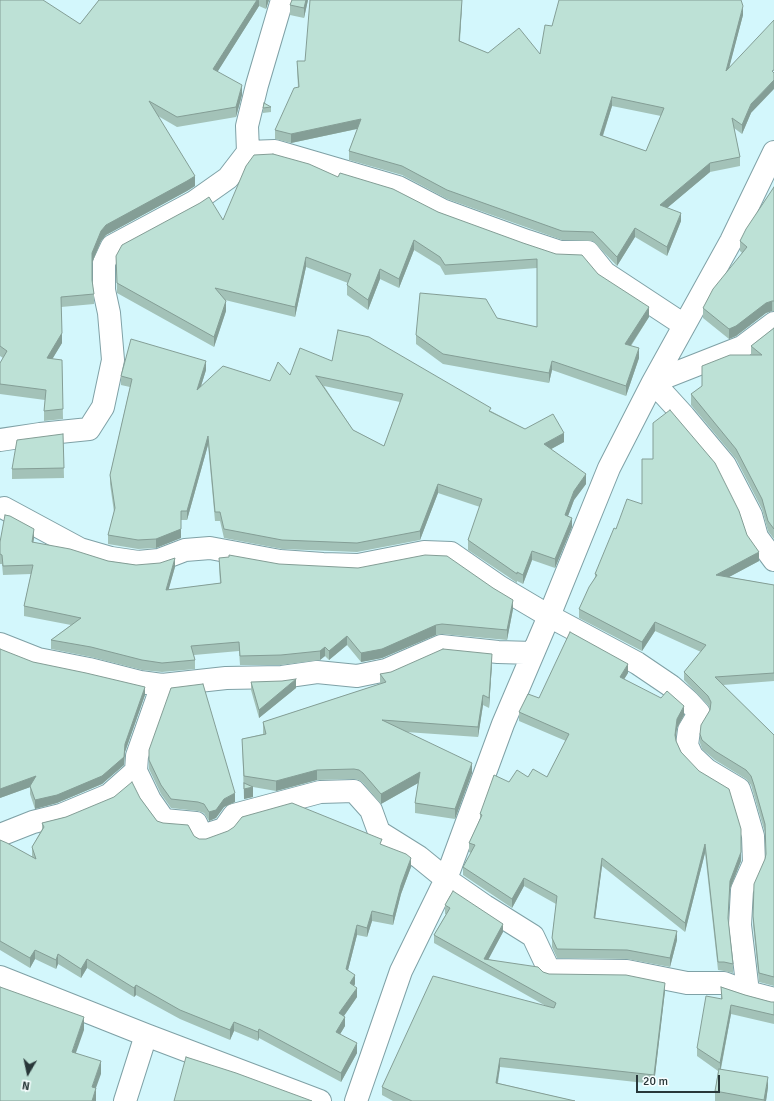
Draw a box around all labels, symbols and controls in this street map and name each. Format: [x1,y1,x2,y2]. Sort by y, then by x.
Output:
north arrow [8,1053,48,1093]
scale bar [638,1067,722,1093]
text: 20 m [643,1074,668,1089]
text: N [21,1078,31,1092]

